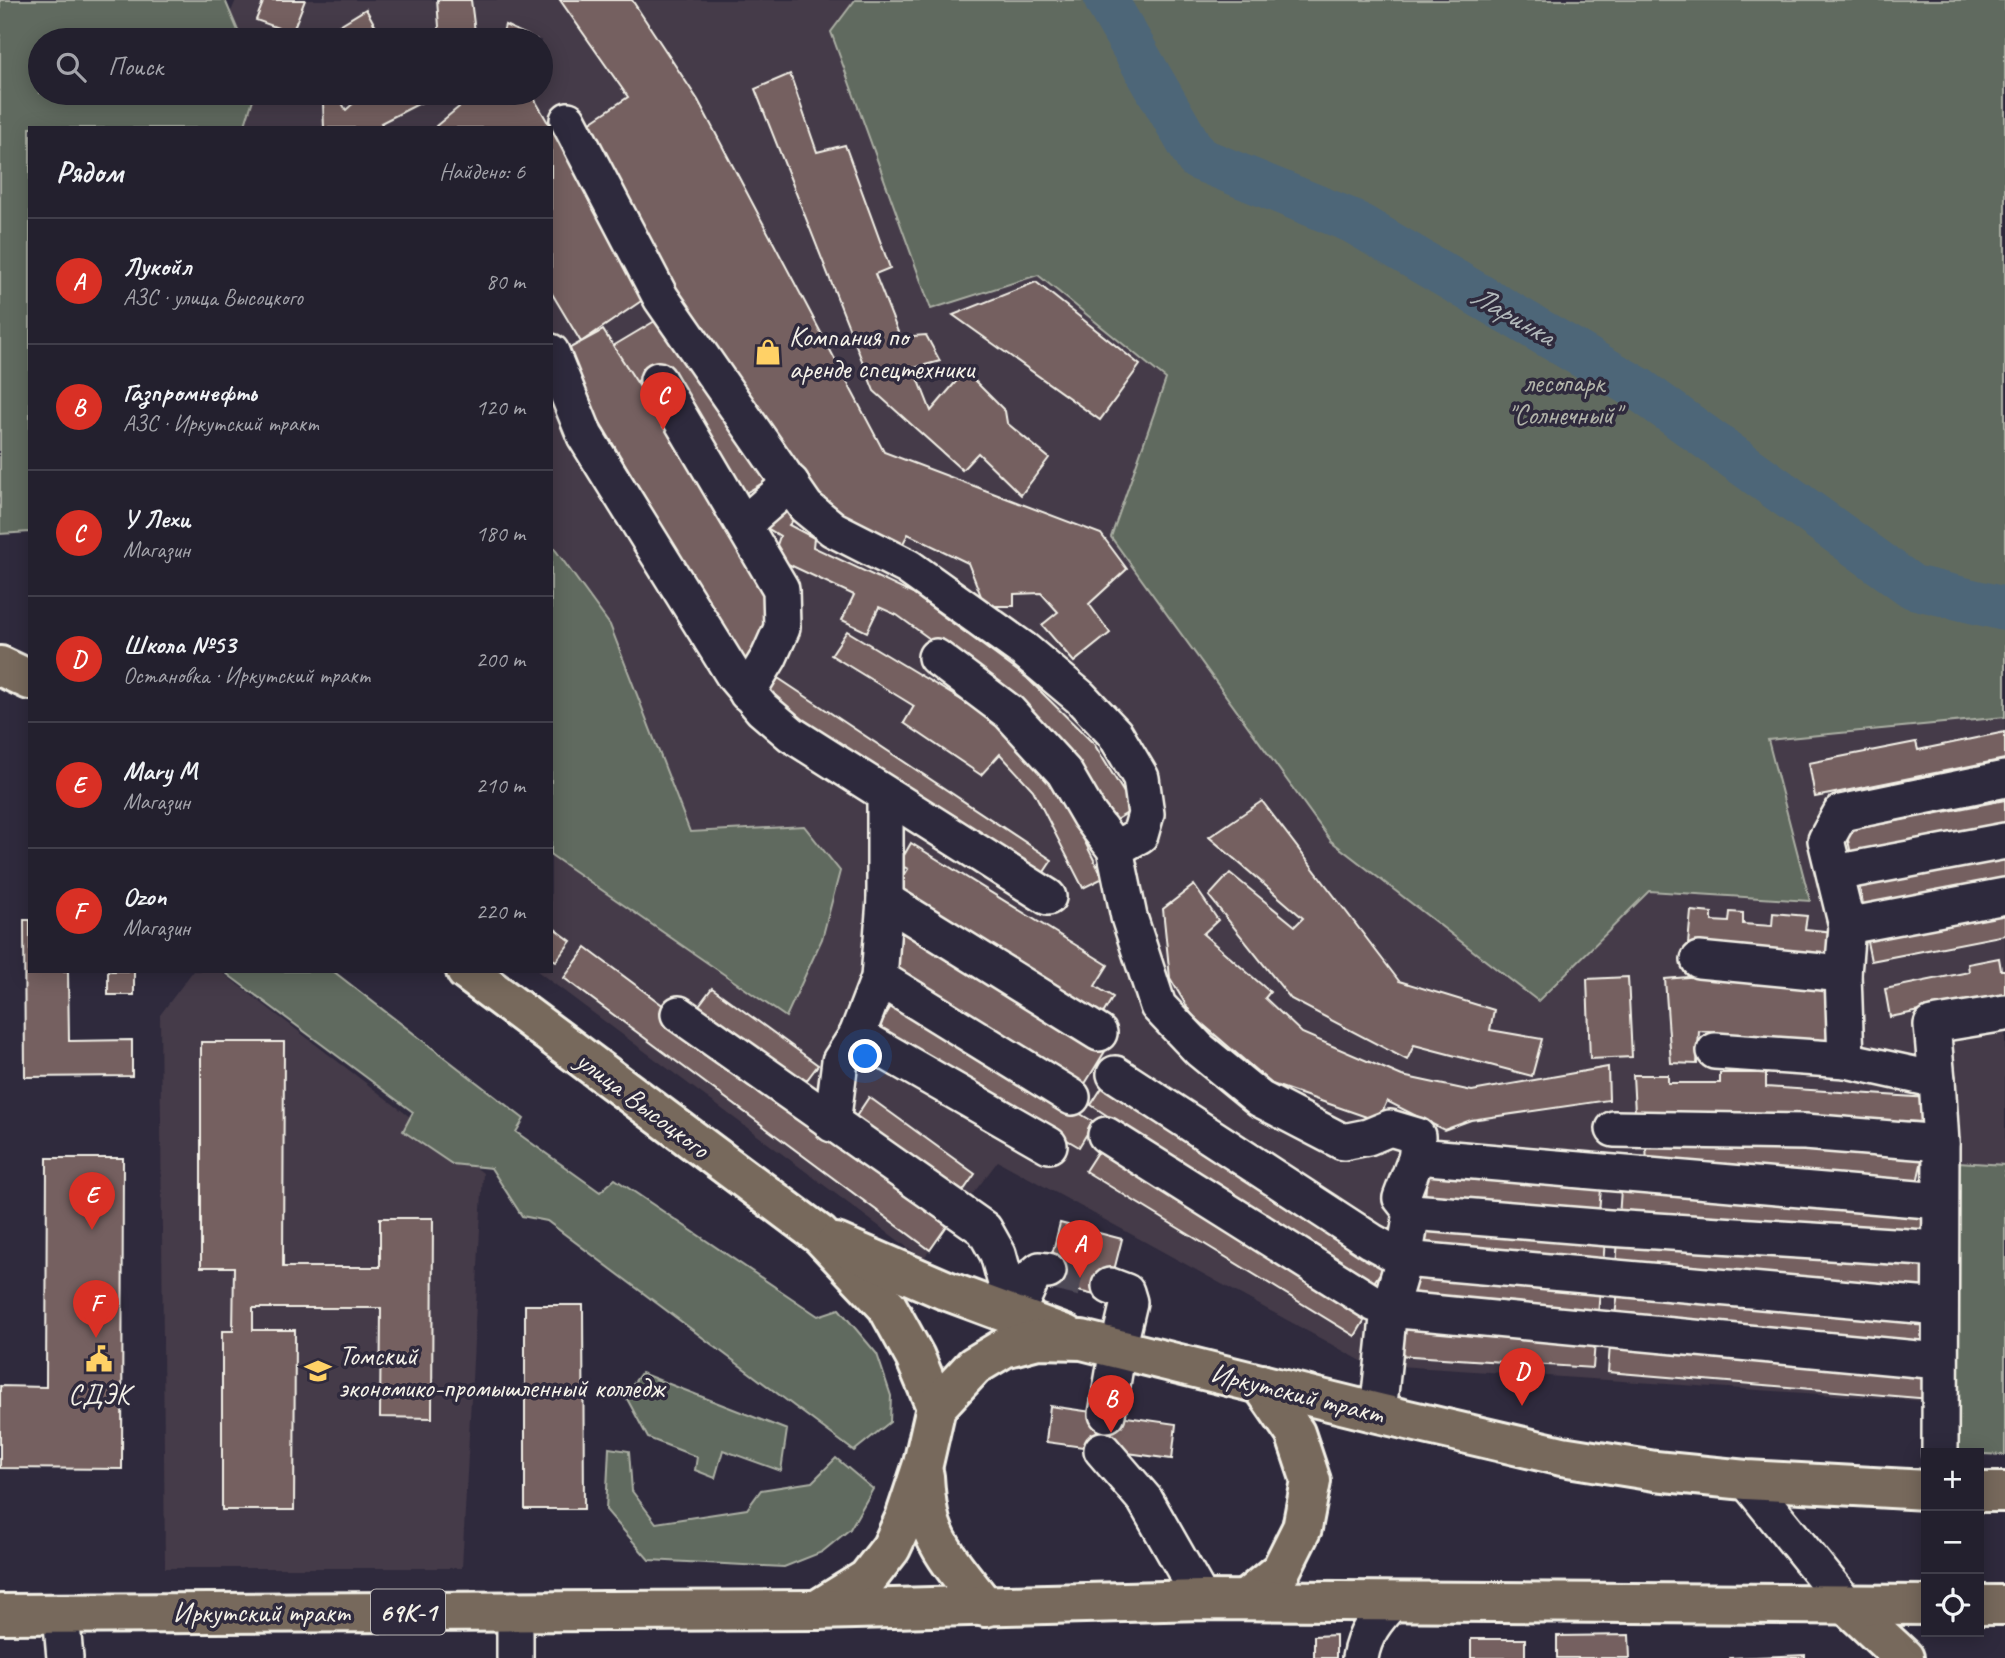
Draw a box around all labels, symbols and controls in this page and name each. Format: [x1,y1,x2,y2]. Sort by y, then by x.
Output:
search box [28,28,553,105]
icon: search [52,48,90,86]
text: Поиск [108,50,163,83]
text: Рядом [56,153,123,191]
text: Найдено: 6 [439,157,525,186]
text: Лукойл [123,250,191,283]
text: A [73,267,85,296]
text: 80 m [486,267,525,296]
water label: Ларинка [1464,276,1565,356]
text: АЗС · улица Высоцкого [123,283,303,312]
place label: Компания по аренде спецтехники [789,319,976,386]
shop icon: Компания по аренде спецтехники [753,337,783,367]
park label: лесопарк "Солнечный" [1508,365,1626,432]
pin: C [640,372,686,430]
text: Газпромнефть [123,376,257,409]
text: B [73,393,85,422]
text: 120 m [476,393,525,422]
text: АЗС · Иркутский тракт [123,409,318,438]
text: У Лехи [123,502,190,535]
text: C [74,519,84,548]
text: 180 m [476,519,525,548]
text: Магазин [123,535,190,564]
text: Школа №53 [123,628,236,661]
text: D [72,645,86,674]
text: 200 m [476,645,525,674]
text: Остановка · Иркутский тракт [123,661,369,690]
text: Mary M [123,754,197,787]
text: E [73,771,85,800]
text: 210 m [476,771,525,800]
text: Магазин [123,787,190,816]
text: Ozon [123,880,166,913]
text: F [74,897,84,926]
text: 220 m [476,897,525,926]
text: Магазин [123,913,190,942]
your location [848,1039,882,1073]
street label: улица Высоцкого [568,1041,718,1167]
pin: E [69,1172,115,1230]
pin: A [1057,1220,1103,1278]
pin: F [73,1280,119,1338]
place label: Томский экономико-промышленный колледж [339,1338,667,1405]
public building icon: СДЭК [84,1344,114,1374]
pin: D [1499,1348,1545,1406]
street label: Иркутский тракт [1207,1355,1388,1432]
school or university icon: Томский экономико-промышленный колледж [303,1356,333,1386]
pin: B [1088,1375,1134,1433]
place label: СДЭК [68,1377,136,1412]
map controls [1921,1448,1984,1637]
button: + [1921,1448,1984,1511]
button: − [1921,1511,1984,1574]
button: locate [1921,1574,1984,1637]
road number: 69К-1 [371,1590,445,1634]
street label: Иркутский тракт [173,1595,351,1630]

